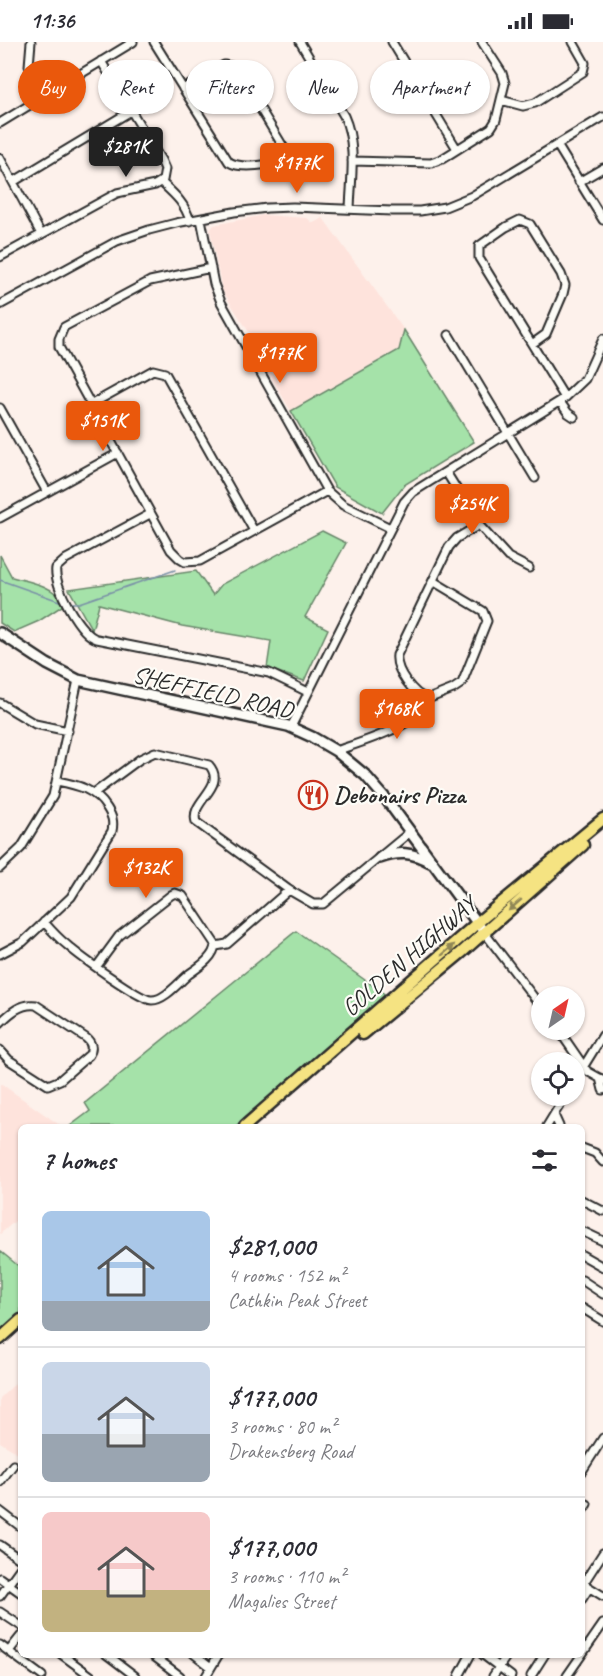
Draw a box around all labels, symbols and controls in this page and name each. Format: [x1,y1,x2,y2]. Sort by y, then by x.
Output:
text: 11:36 [30,7,74,35]
chip: Buy [18,60,86,114]
chip: Rent [98,60,174,114]
chip: Filters [186,60,274,114]
chip: New [286,60,358,114]
chip: Apartment [370,60,490,114]
pin: $281K [84,127,168,178]
text: $281K [103,134,149,159]
pin: $177K [255,143,339,194]
text: $177K [274,150,320,175]
pin: $177K [238,333,322,384]
text: $177K [257,340,303,365]
pin: $151K [61,401,145,452]
text: $151K [80,408,126,433]
pin: $254K [430,484,514,535]
text: $254K [449,491,495,516]
street label: SHEFFIELD ROAD [130,659,298,725]
pin: $168K [355,689,439,740]
text: $168K [374,696,420,721]
restaurant icon: Debonairs Pizza [297,779,329,811]
place label: Debonairs Pizza [334,780,467,810]
pin: $132K [104,848,188,899]
text: $132K [123,855,169,880]
street label: GOLDEN HIGHWAY [336,888,485,1023]
one-way arrow [508,898,523,911]
one-way arrow [440,943,455,957]
north arrow [531,986,585,1040]
map controls [531,986,585,1106]
button: locate [531,1052,585,1106]
text: 7 homes [42,1144,115,1177]
icon: filters [528,1144,561,1177]
text: $281,000 [228,1230,315,1263]
icon: home [90,1235,162,1307]
text: 4 rooms · 152 m² [228,1263,345,1288]
text: Cathkin Peak Street [228,1288,367,1313]
text: $177,000 [228,1381,315,1414]
icon: home [90,1386,162,1458]
text: 3 rooms · 80 m² [228,1414,336,1439]
text: Drakensberg Road [228,1439,353,1464]
text: $177,000 [228,1531,315,1564]
icon: home [90,1536,162,1608]
text: 3 rooms · 110 m² [228,1564,345,1589]
text: Magalies Street [228,1589,335,1614]

